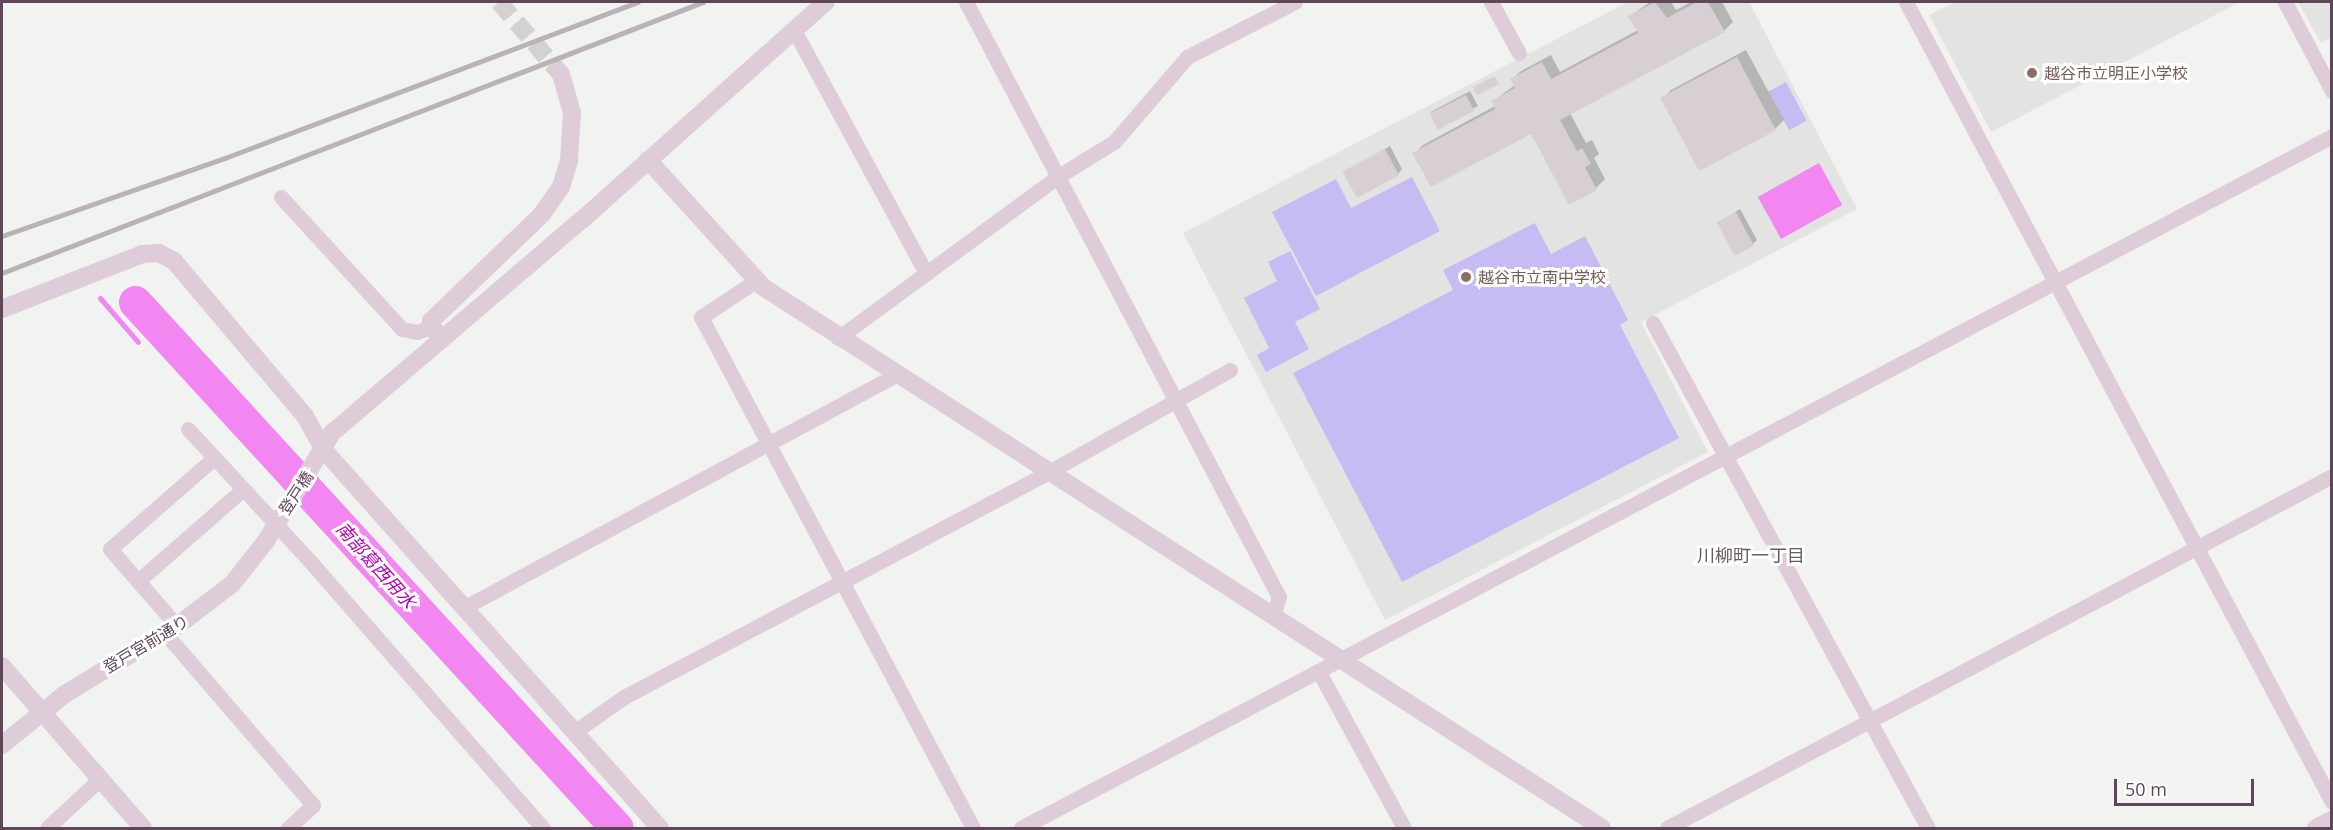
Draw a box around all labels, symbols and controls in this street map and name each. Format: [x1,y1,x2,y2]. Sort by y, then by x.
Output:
place label: 越谷市立明正小学校 [2044,63,2188,83]
marker: 越谷市立明正小学校 [2025,66,2039,80]
place label: 越谷市立南中学校 [1478,267,1606,287]
marker: 越谷市立南中学校 [1459,270,1473,284]
street label: 登戸橋 [275,468,317,518]
water label: 南部葛西用水 [332,518,420,612]
district label: 川柳町一丁目 [1697,544,1805,566]
street label: 登戸宮前通り [100,611,192,677]
scale bar [2117,767,2256,805]
text: 50 m [2125,777,2167,801]

